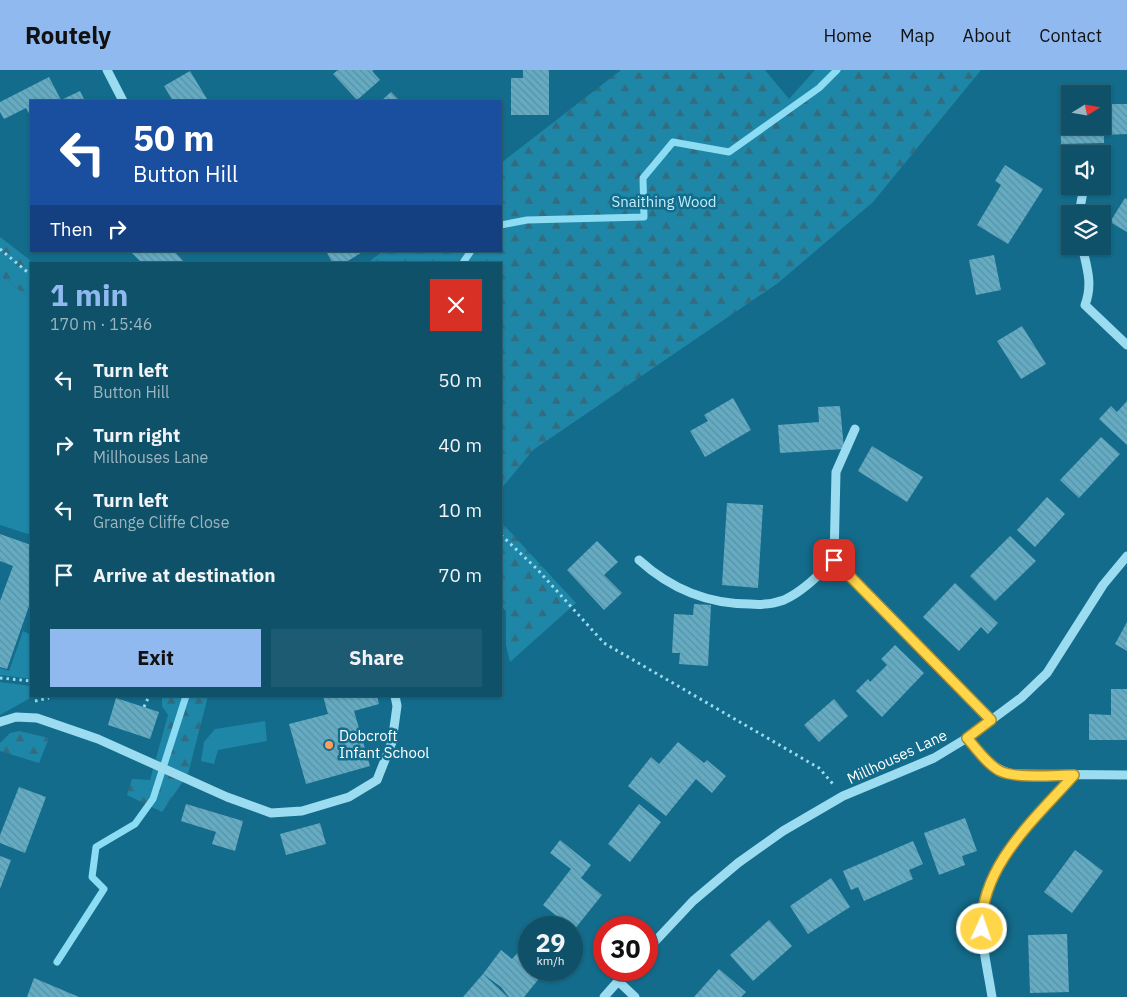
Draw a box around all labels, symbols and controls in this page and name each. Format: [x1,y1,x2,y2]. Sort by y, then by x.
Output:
text: Routely [25,19,111,51]
text: Home [824,24,872,47]
text: Map [900,24,935,47]
text: About [963,24,1011,47]
text: Contact [1039,24,1102,47]
north arrow [1061,85,1111,135]
map controls [1061,85,1111,255]
text: 50 m [133,115,215,161]
icon: left [50,120,115,185]
button: sound [1061,145,1111,195]
text: Button Hill [133,159,238,188]
park label: Snaithing Wood [611,192,717,211]
button: layers [1061,205,1111,255]
icon: right [103,215,131,243]
text: Then [50,217,93,241]
text: 1 min [50,275,128,314]
button: close [430,279,482,331]
text: 170 m · 15:46 [50,314,152,334]
text: Turn left [93,358,169,382]
icon: left [50,366,78,394]
text: 50 m [438,368,482,392]
text: Button Hill [93,382,169,402]
text: Turn right [93,423,180,447]
icon: right [50,431,78,459]
text: 40 m [438,433,482,457]
text: Millhouses Lane [93,447,208,467]
text: Turn left [93,488,169,512]
icon: left [50,496,78,524]
text: 10 m [438,498,482,522]
text: Grange Cliffe Close [93,512,229,532]
pin [813,539,855,581]
icon: arrive [820,546,848,574]
icon: arrive [50,561,78,589]
text: Arrive at destination [93,563,276,587]
text: 70 m [438,563,482,587]
button: Exit [50,629,261,687]
button: Share [271,629,482,687]
street label: Millhouses Lane [844,725,950,788]
place label: Dobcroft Infant School [339,726,429,762]
marker: Dobcroft Infant School [323,739,335,751]
position arrow [955,902,1007,954]
speed limit sign: 30 [593,916,658,981]
text: 29 [535,926,566,959]
text: km/h [536,953,565,968]

